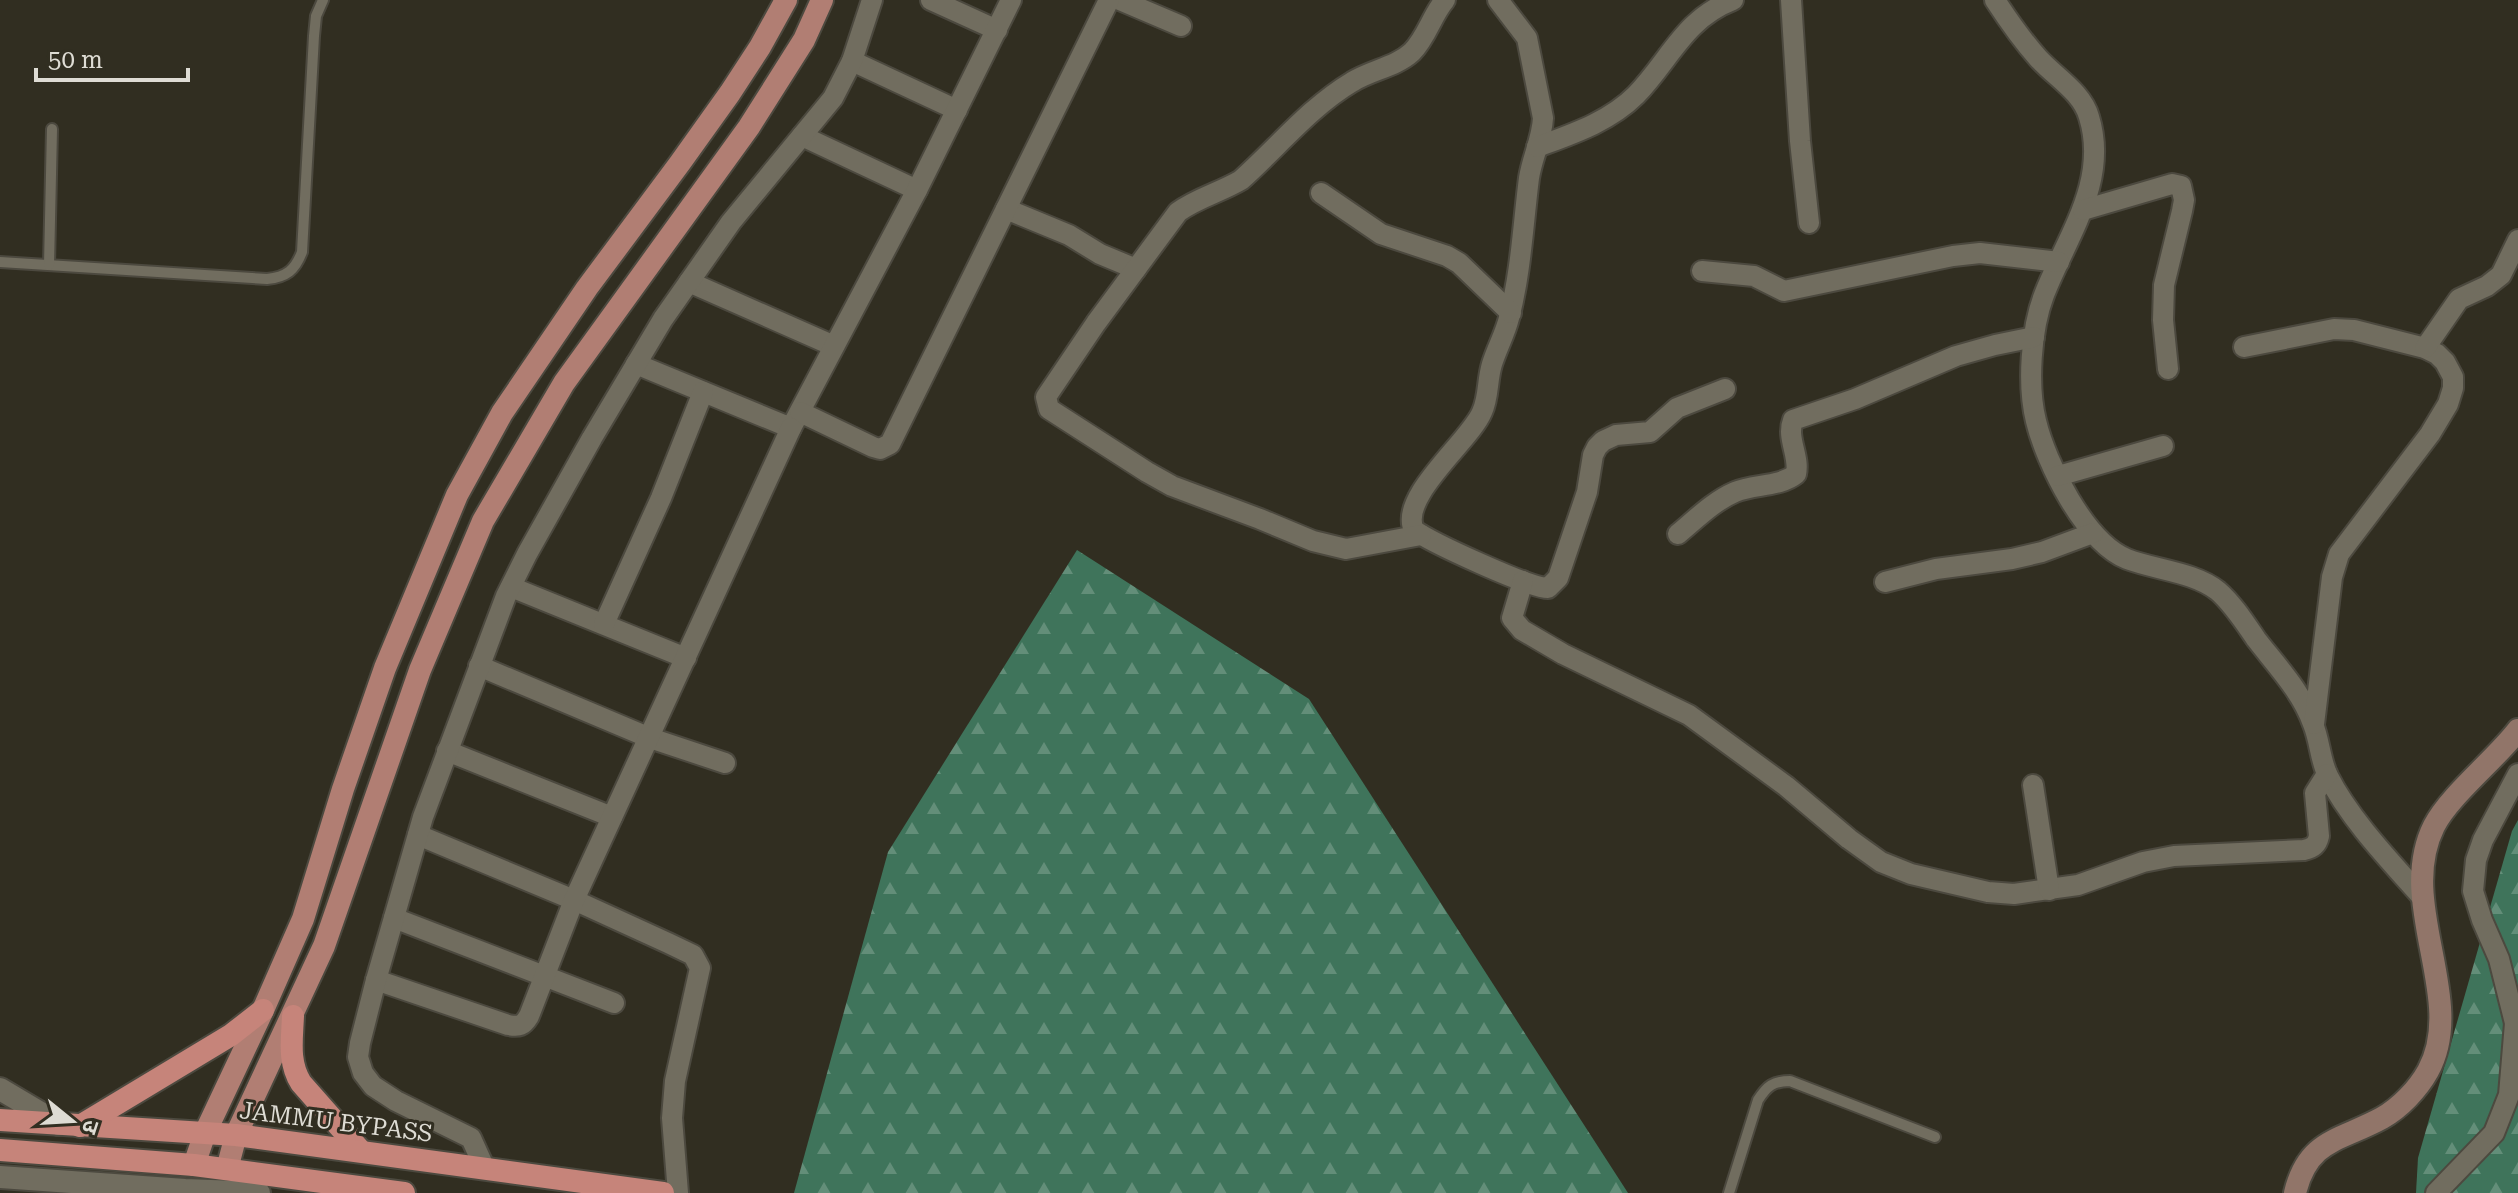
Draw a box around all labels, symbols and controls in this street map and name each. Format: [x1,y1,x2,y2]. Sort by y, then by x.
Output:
scale bar [36,32,188,82]
text: 50 m [48,46,103,74]
north arrow [32,1081,112,1161]
street label: JAMMU BYPASS [238,1096,434,1148]
text: उ [76,1117,104,1138]

